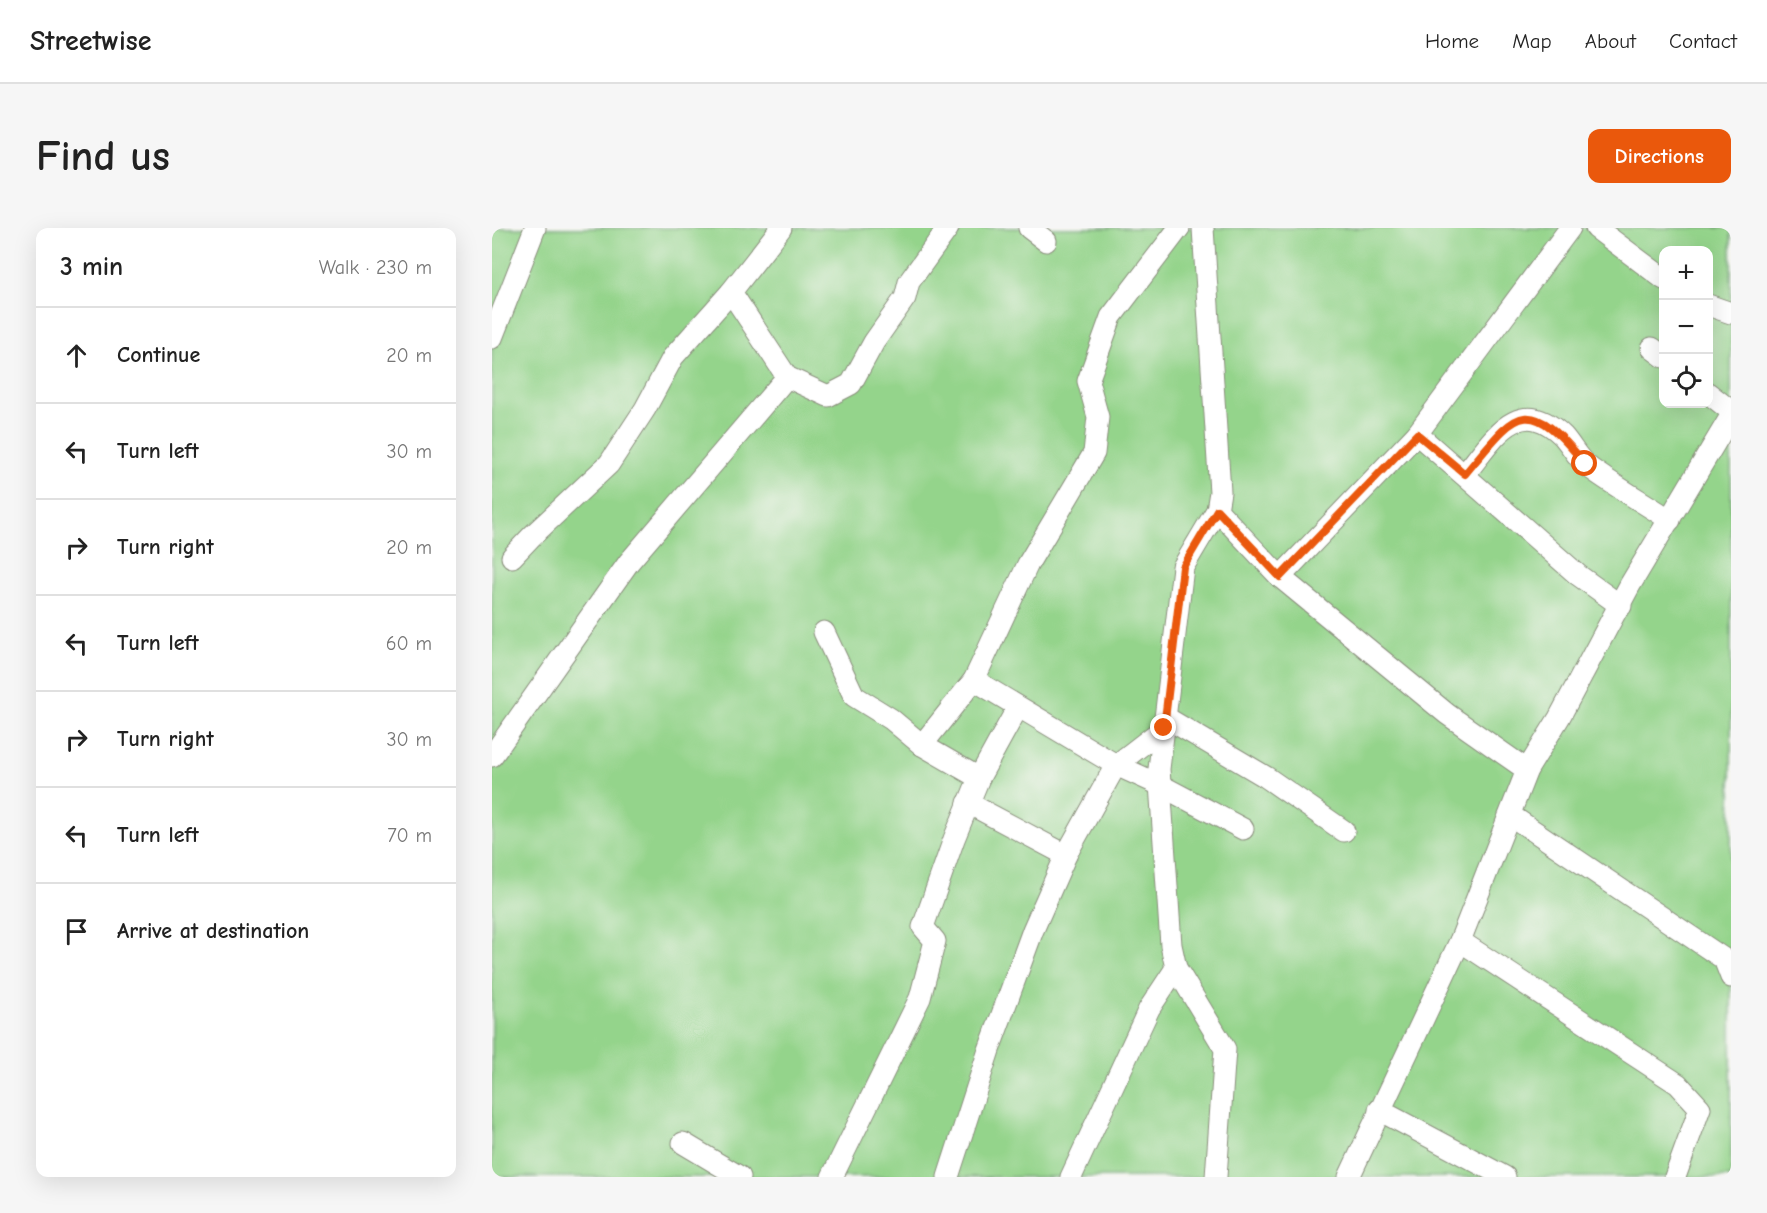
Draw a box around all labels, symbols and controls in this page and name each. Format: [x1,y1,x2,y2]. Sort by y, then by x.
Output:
text: Streetwise [30,25,151,57]
text: Home [1425,29,1479,53]
text: Map [1512,29,1552,53]
text: About [1585,29,1636,53]
text: Contact [1669,29,1737,53]
button: Directions [1588,129,1731,183]
text: Find us [36,132,170,181]
map controls [1659,246,1713,408]
button: + [1659,246,1713,300]
text: 3 min [60,252,123,282]
text: Walk · 230 m [319,256,432,279]
button: − [1659,300,1713,354]
icon: ahead [60,339,93,372]
text: Continue [117,342,200,368]
text: 20 m [386,344,432,367]
button: locate [1659,354,1713,408]
icon: left [60,435,93,468]
text: Turn left [117,438,199,464]
text: 30 m [386,440,432,463]
route start [1571,450,1597,476]
icon: right [60,531,93,564]
text: Turn right [117,534,214,560]
text: 20 m [386,536,432,559]
icon: left [60,627,93,660]
text: Turn left [117,630,199,656]
text: 60 m [386,632,432,655]
route end [1150,714,1176,740]
icon: right [60,723,93,756]
text: Turn right [117,726,214,752]
text: 30 m [386,728,432,751]
icon: left [60,819,93,852]
text: Turn left [117,822,199,848]
text: 70 m [387,824,432,847]
icon: arrive [60,915,93,948]
text: Arrive at destination [117,918,309,944]

